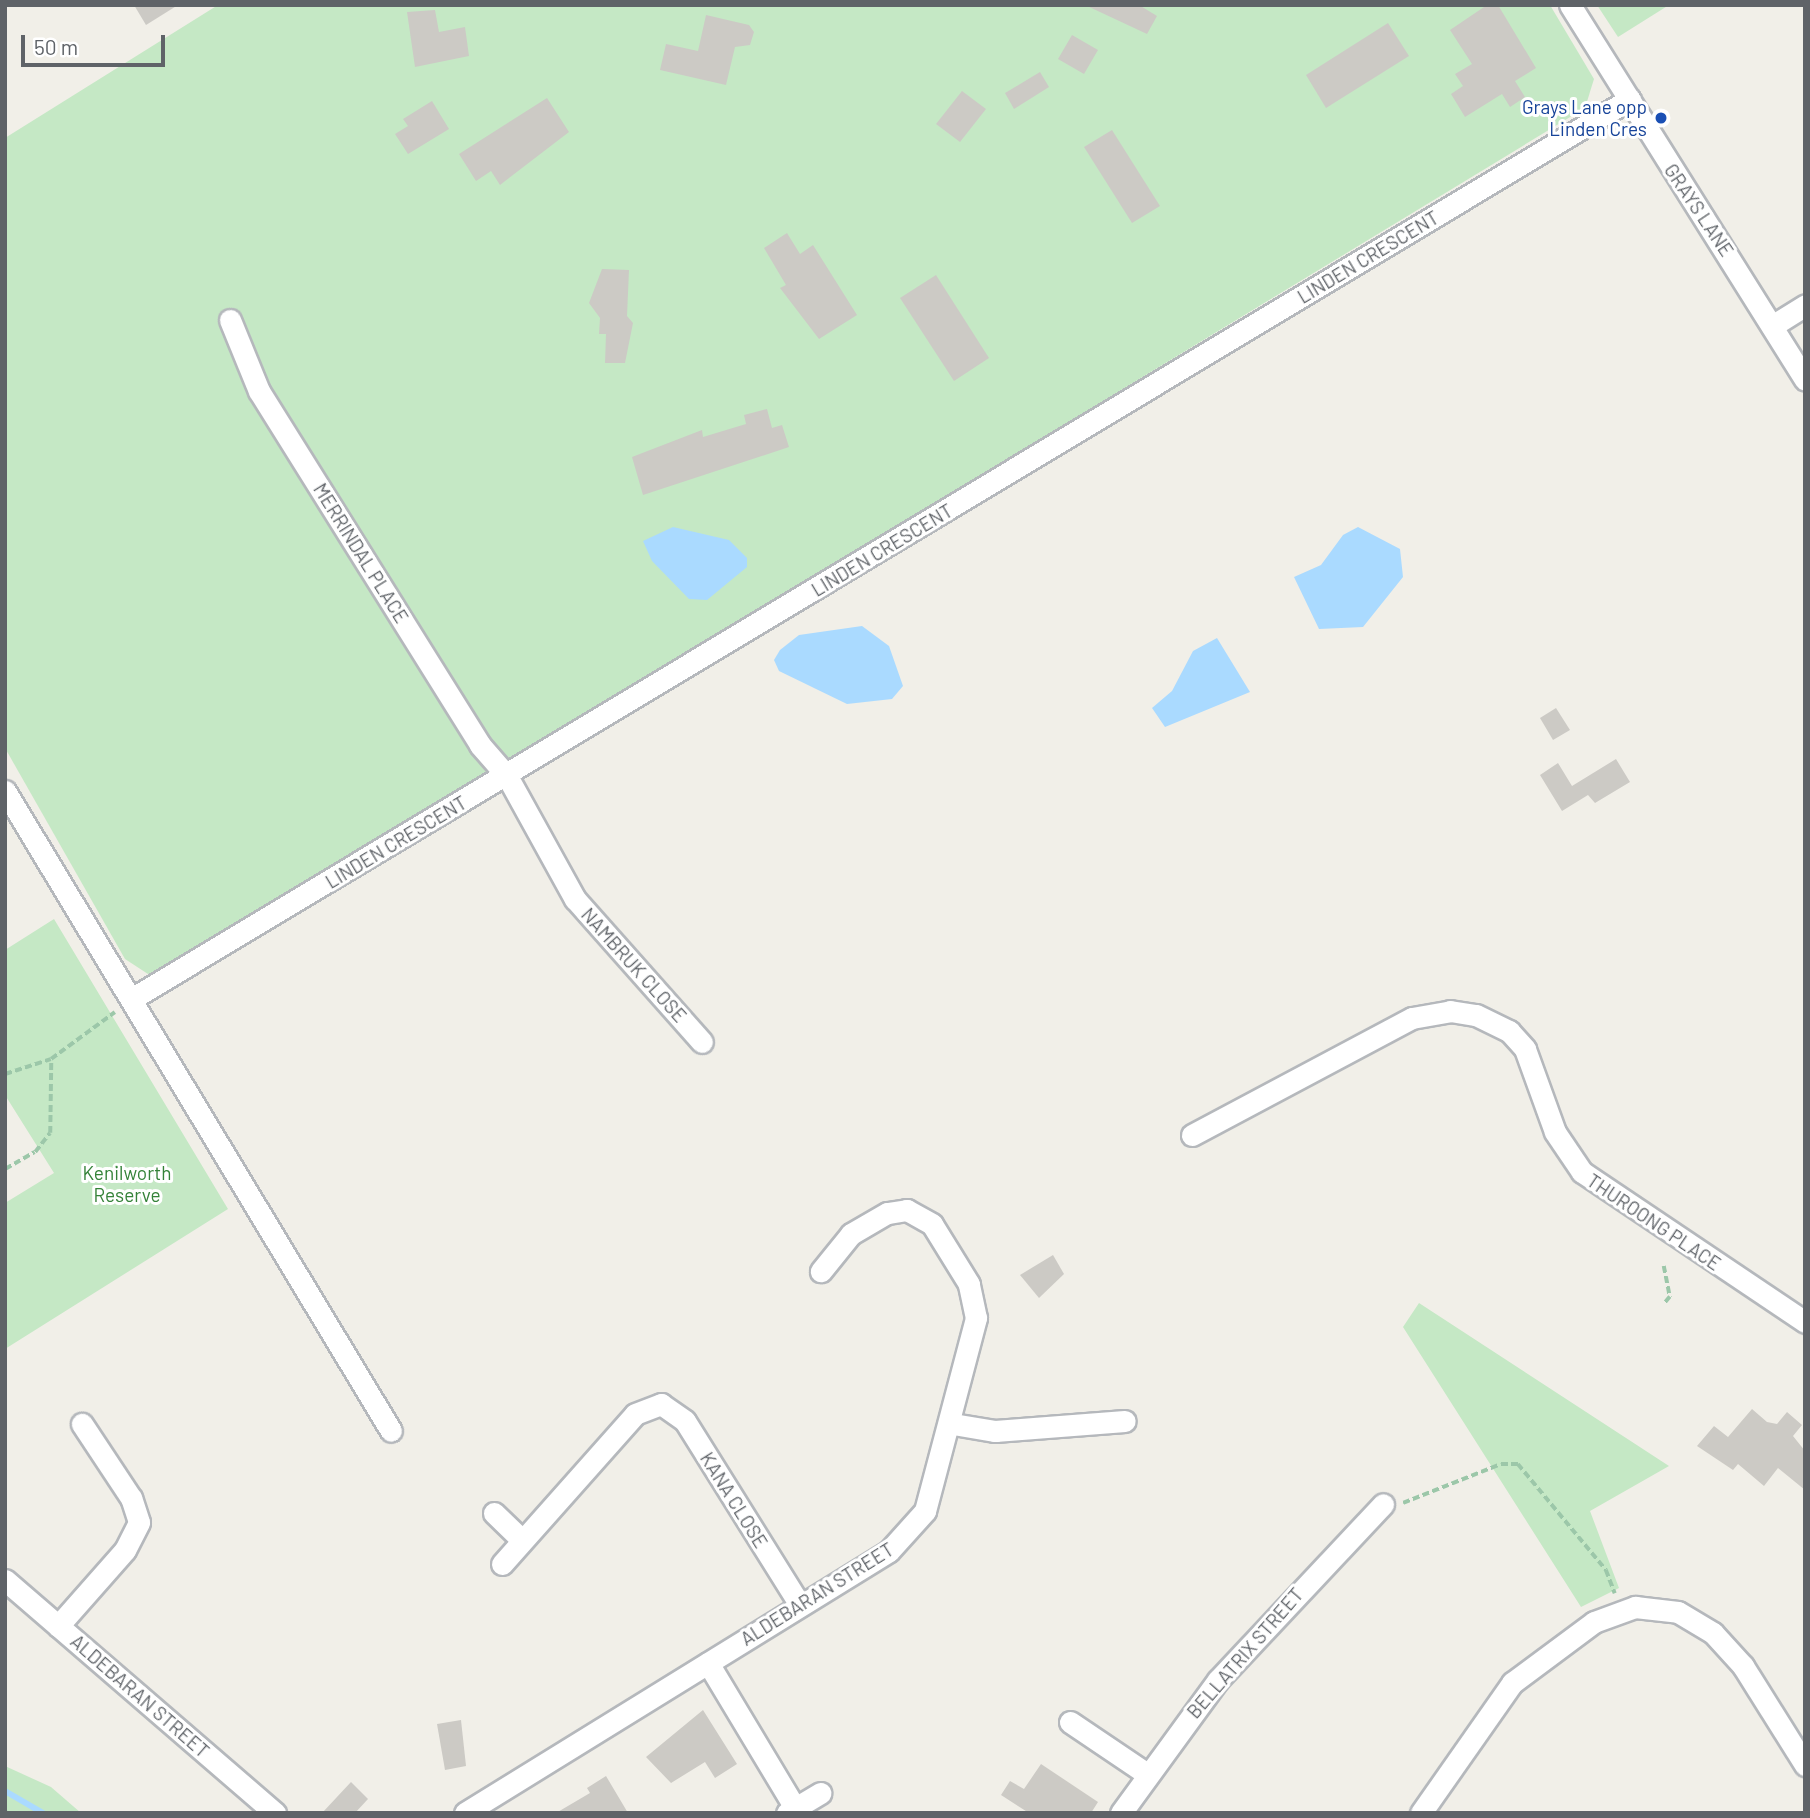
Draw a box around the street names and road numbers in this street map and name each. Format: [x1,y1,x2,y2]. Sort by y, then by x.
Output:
street label: GRAYS LANE [1660,159,1738,261]
street label: LINDEN CRESCENT [1293,206,1443,308]
street label: MERRINDAL PLACE [309,479,413,627]
street label: LINDEN CRESCENT [807,499,957,601]
street label: LINDEN CRESCENT [321,791,471,893]
street label: NAMBRUK CLOSE [577,903,691,1027]
street label: THUROONG PLACE [1583,1169,1725,1275]
street label: KANA CLOSE [696,1448,772,1552]
street label: ALDEBARAN STREET [736,1538,898,1650]
street label: BELLATRIX STREET [1182,1583,1308,1723]
street label: ALDEBARAN STREET [66,1630,214,1762]

